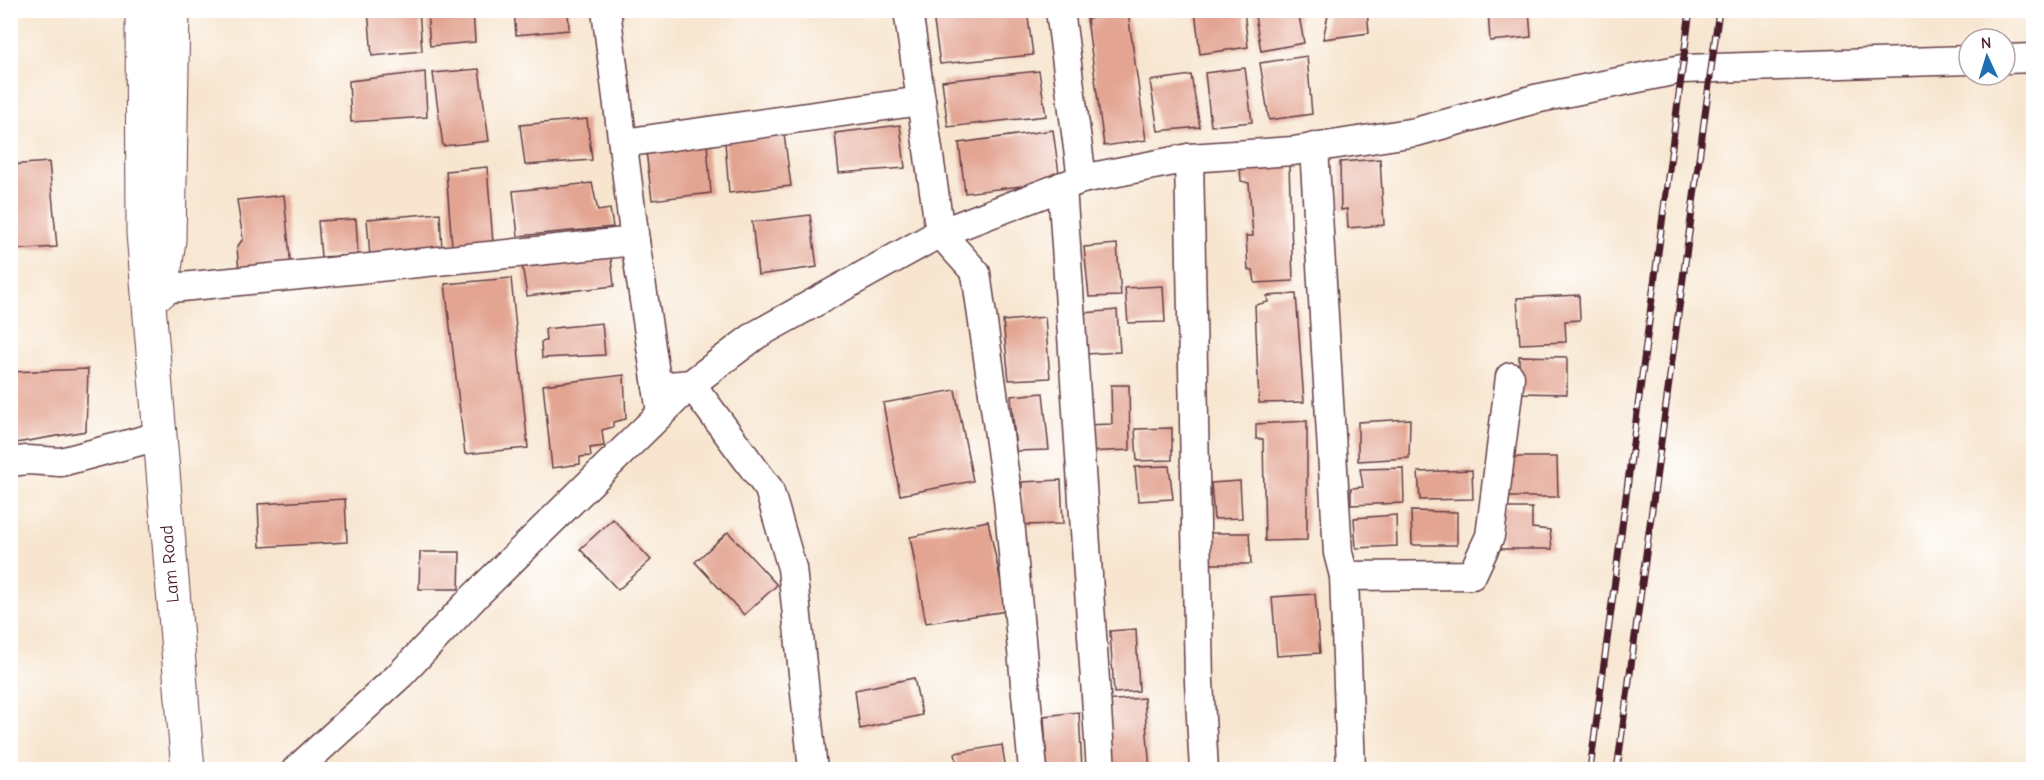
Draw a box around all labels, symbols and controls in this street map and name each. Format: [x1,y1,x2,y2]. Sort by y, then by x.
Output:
north arrow [1957,27,2017,87]
text: N [1980,34,1992,52]
street label: Lam Road [156,524,184,604]

